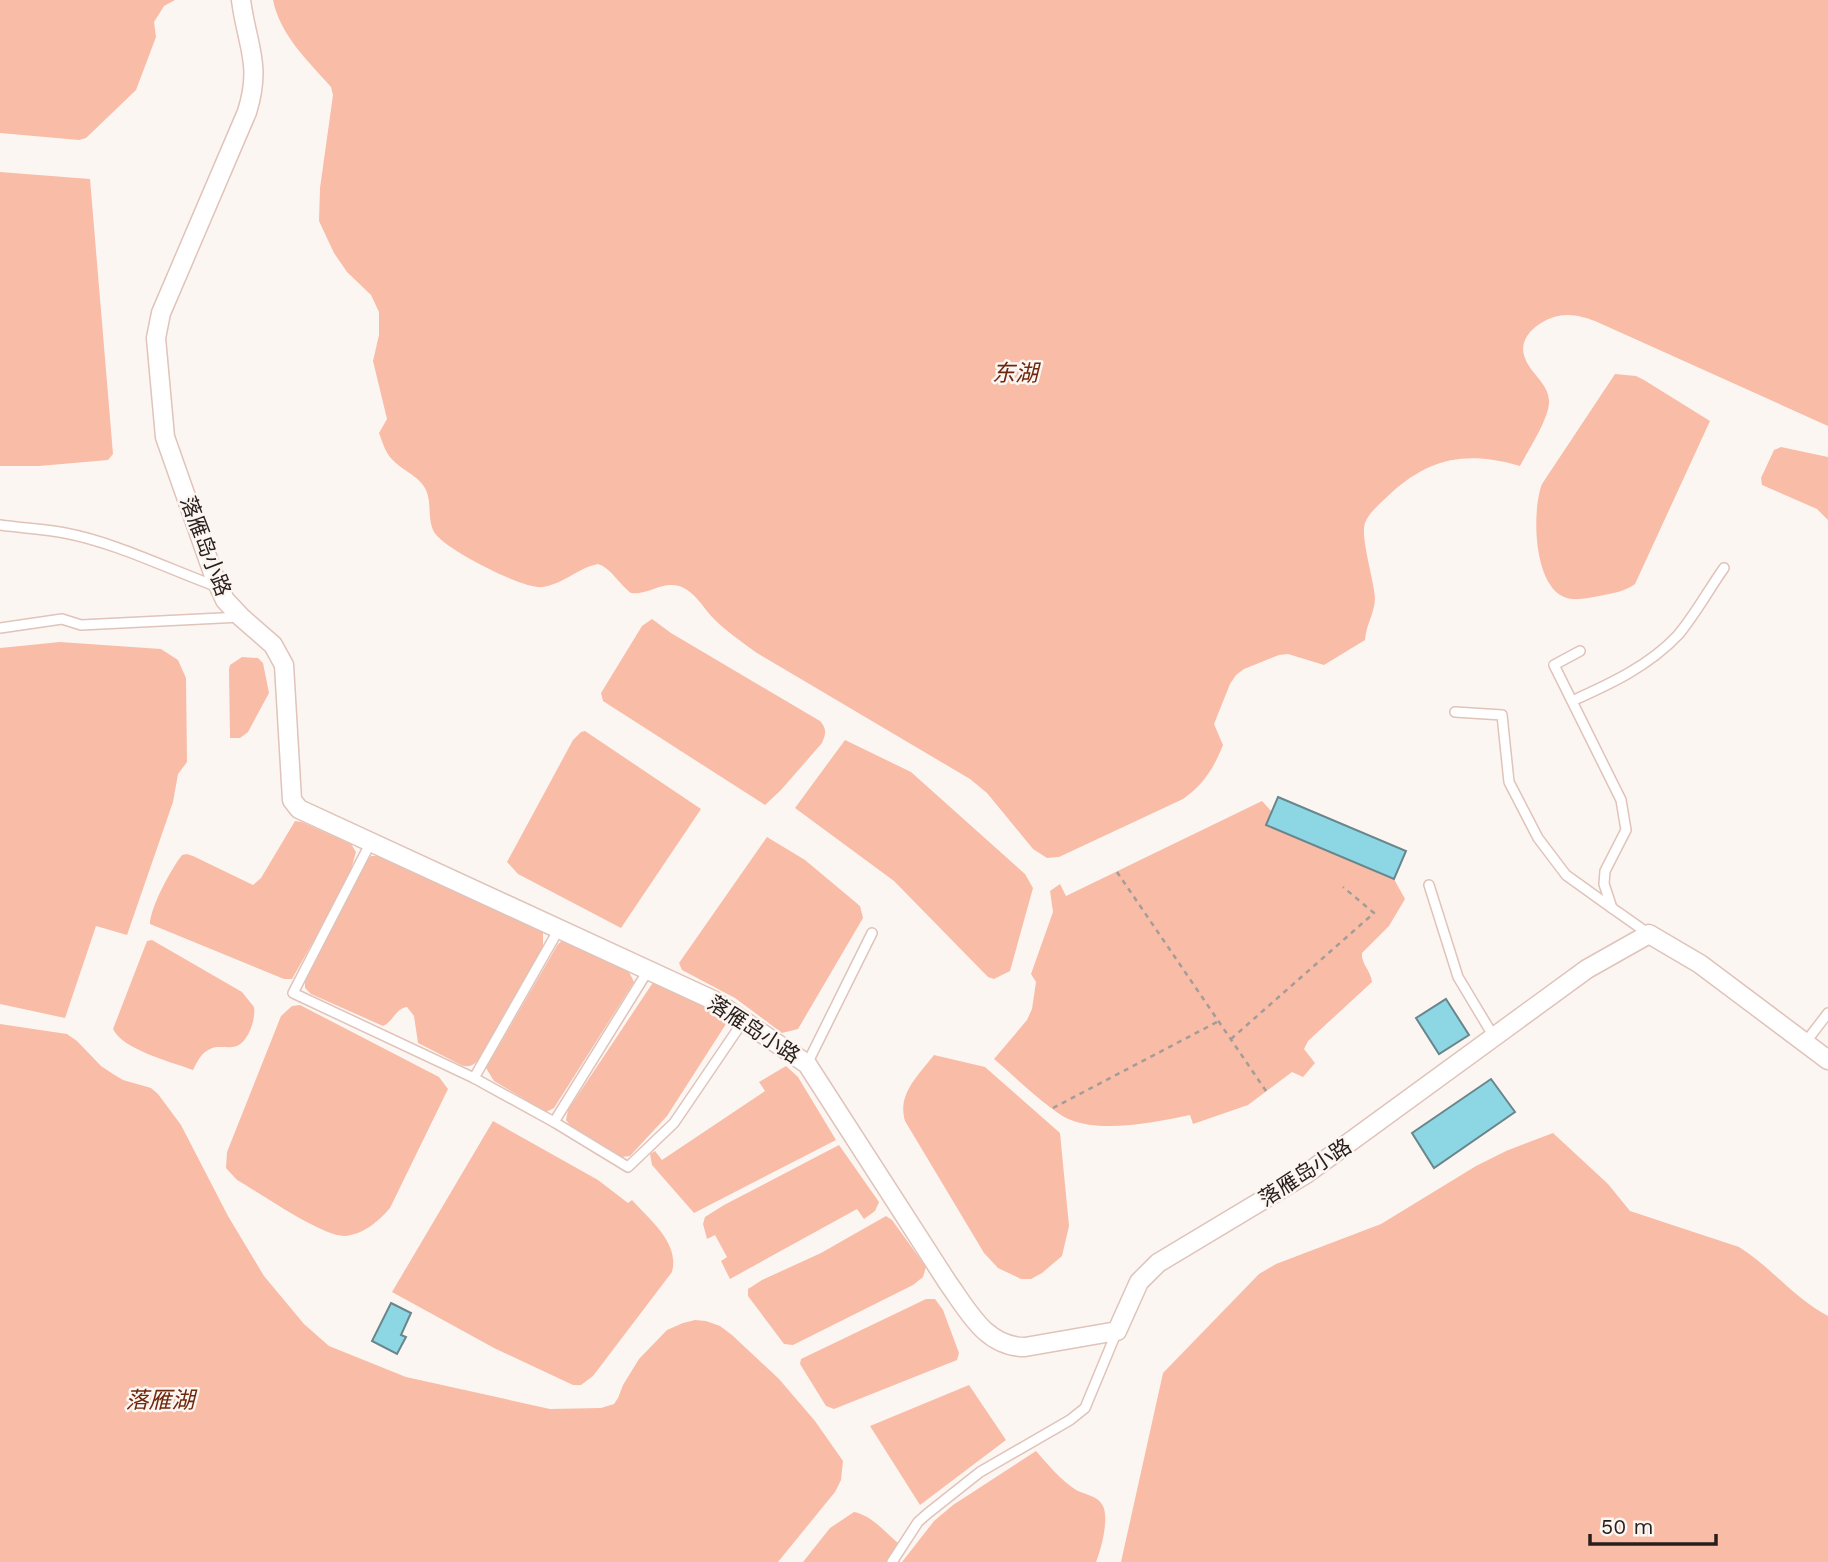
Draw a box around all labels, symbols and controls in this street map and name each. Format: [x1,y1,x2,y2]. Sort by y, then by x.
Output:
water label: 东湖 [992,360,1041,387]
street label: 落雁岛小路 [176,493,236,599]
street label: 落雁岛小路 [703,990,805,1068]
street label: 落雁岛小路 [1254,1133,1356,1211]
water label: 落雁湖 [126,1387,198,1414]
scale bar [1590,1502,1716,1546]
text: 50 m [1601,1514,1653,1539]

